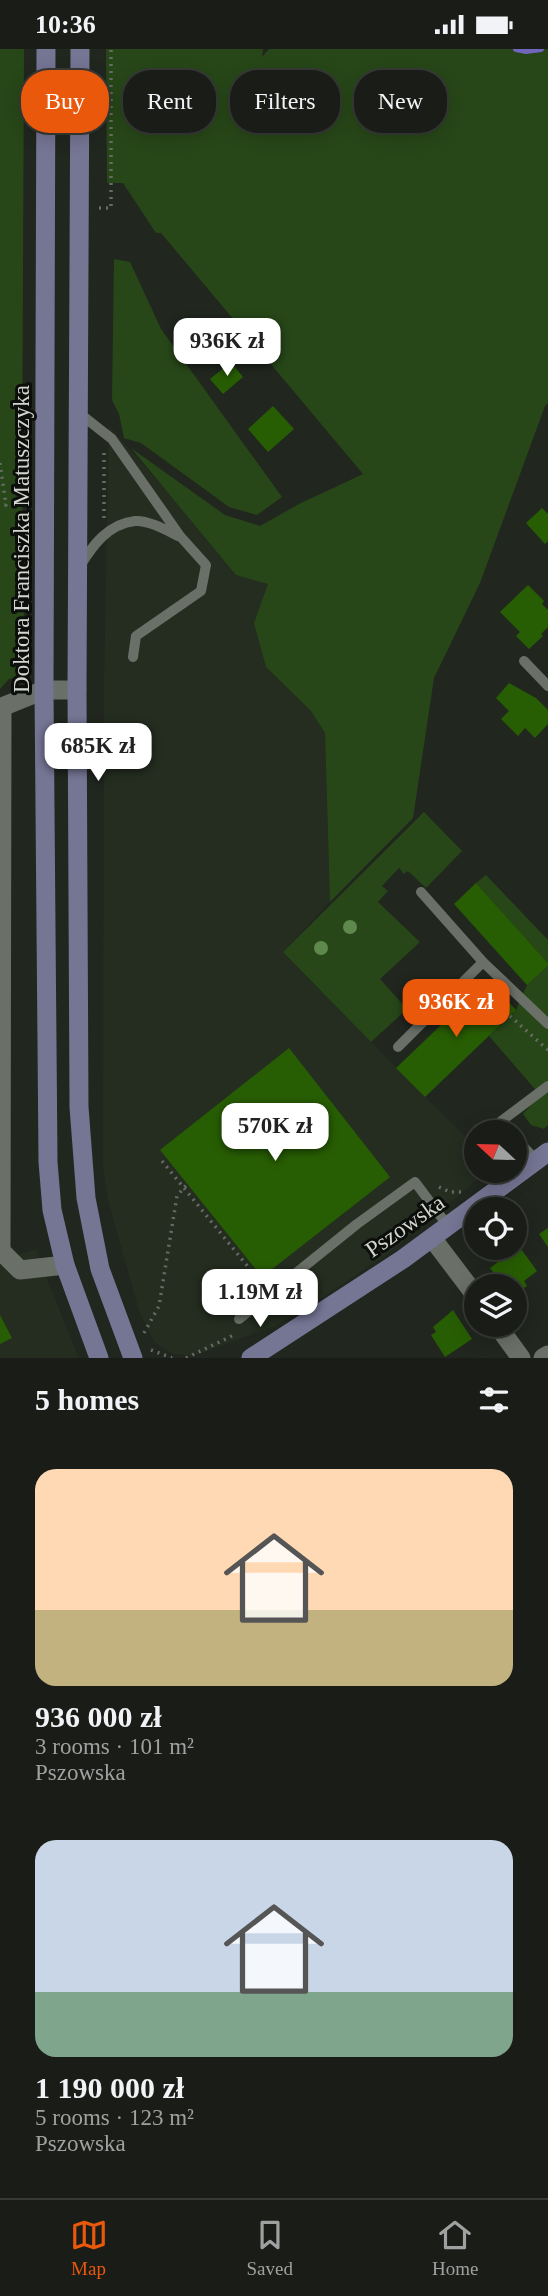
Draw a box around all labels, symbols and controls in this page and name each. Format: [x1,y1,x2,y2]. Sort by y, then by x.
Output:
text: 10:36 [35,10,96,39]
chip: Buy [21,70,109,133]
chip: Rent [123,70,216,133]
chip: Filters [230,70,340,133]
chip: New [354,70,447,133]
pin: 936K zł [162,319,292,378]
text: 936K zł [190,328,264,353]
street label: Doktora Franciszka Matuszczyka [9,385,34,693]
pin: 685K zł [33,723,163,783]
text: 685K zł [61,733,135,758]
pin: 936K zł [391,979,521,1039]
text: 936K zł [419,989,493,1014]
pin: 570K zł [210,1103,340,1163]
text: 570K zł [238,1113,312,1138]
north arrow [464,1120,527,1183]
map controls [464,1120,527,1337]
street label: Pszowska [361,1190,449,1262]
button: locate [464,1197,527,1260]
pin: 1.19M zł [188,1269,332,1329]
button: layers [464,1274,527,1337]
text: 1.19M zł [218,1279,302,1304]
icon: filters [475,1381,513,1419]
text: 5 homes [35,1383,139,1416]
icon: home [211,1515,337,1641]
text: 936 000 zł [35,1700,162,1733]
text: 3 rooms · 101 m² [35,1734,194,1759]
text: Pszowska [35,1760,126,1785]
icon: home [211,1886,337,2012]
text: 1 190 000 zł [35,2071,184,2104]
text: 5 rooms · 123 m² [35,2105,194,2130]
text: Pszowska [35,2131,126,2156]
tab: Map [70,2216,108,2280]
tab: Saved [247,2216,293,2280]
tab: Home [432,2216,478,2280]

